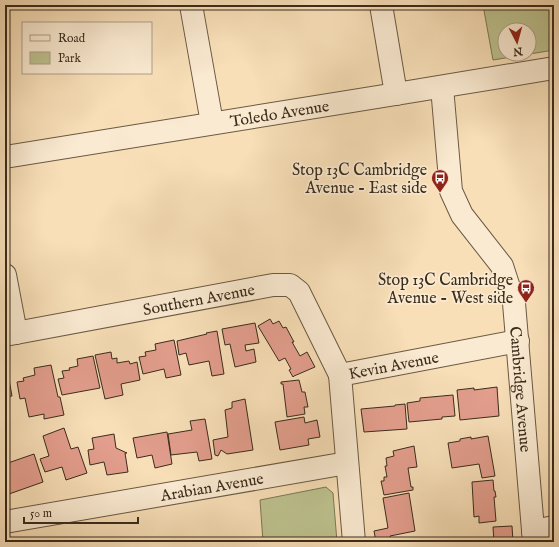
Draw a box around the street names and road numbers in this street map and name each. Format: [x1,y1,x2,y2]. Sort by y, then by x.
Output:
street label: Toledo Avenue [229,97,331,133]
street label: Southern Avenue [142,281,257,321]
street label: Cambridge Avenue [504,326,534,453]
street label: Kevin Avenue [347,348,441,385]
street label: Arabian Avenue [158,470,265,507]

